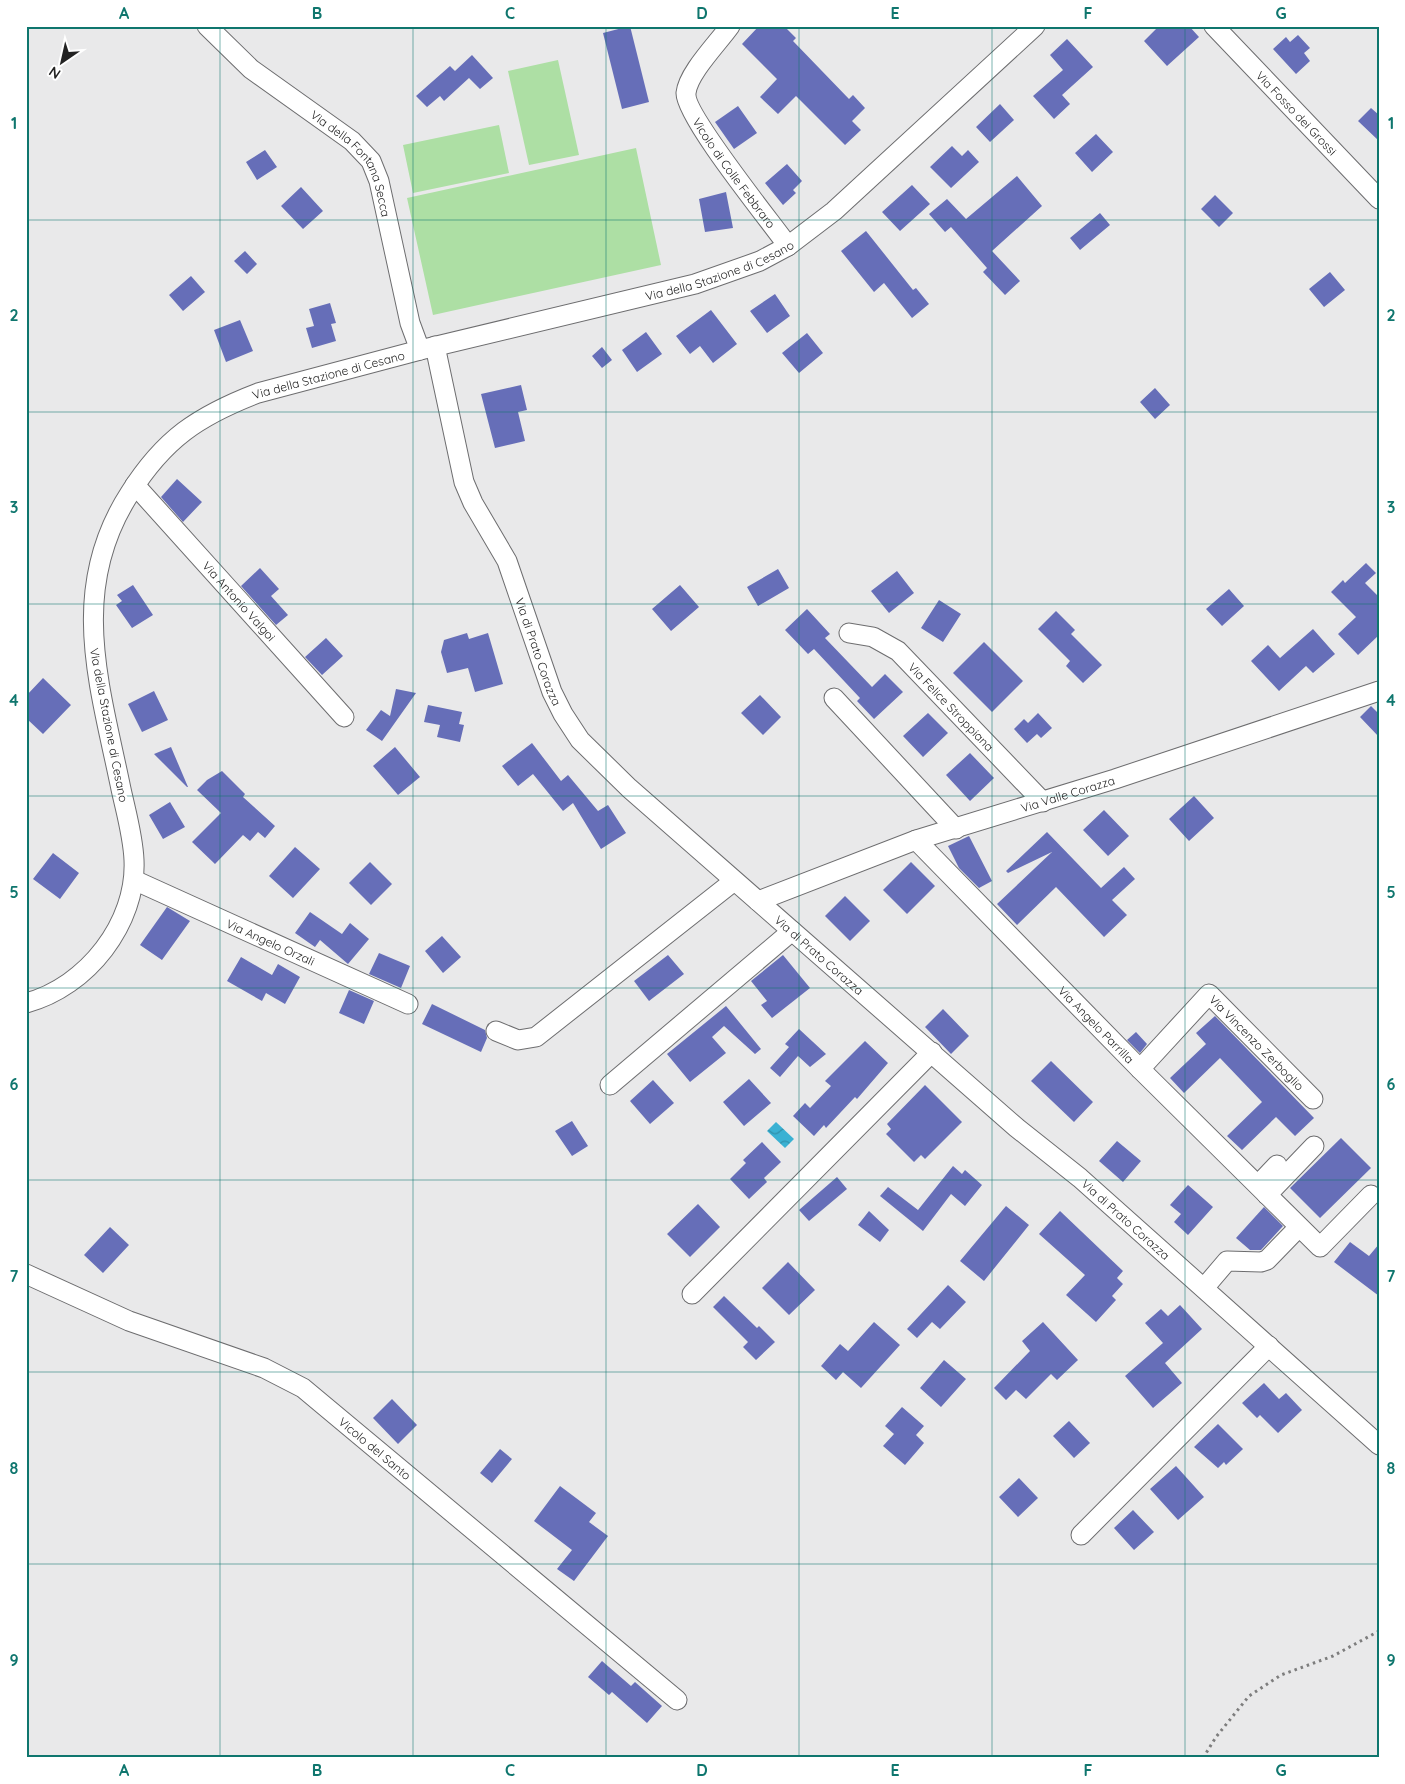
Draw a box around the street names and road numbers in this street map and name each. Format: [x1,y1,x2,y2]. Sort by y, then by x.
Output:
street label: Via Fosso dei Grossi [1253,68,1340,158]
street label: Via della Fontana Secca [308,107,394,218]
street label: Vicolo di Colle Febbraro [690,115,779,231]
street label: Via della Stazione di Cesano [643,237,797,303]
street label: Via della Stazione di Cesano [250,347,406,402]
street label: Via Antonio Valgoi [200,558,279,644]
street label: Via di Prato Corazza [513,596,565,708]
street label: Via della Stazione di Cesano [87,647,131,803]
street label: Via Felice Stroppiana [905,659,997,754]
street label: Via Valle Corazza [1019,772,1116,815]
street label: Via di Prato Corazza [772,912,867,998]
street label: Via Angelo Orzali [224,915,317,968]
street label: Via Angelo Parrilla [1055,983,1137,1066]
street label: Via Vincenzo Zerboglio [1206,991,1307,1093]
street label: Via di Prato Corazza [1079,1176,1173,1262]
street label: Vicolo del Santo [336,1414,414,1483]

